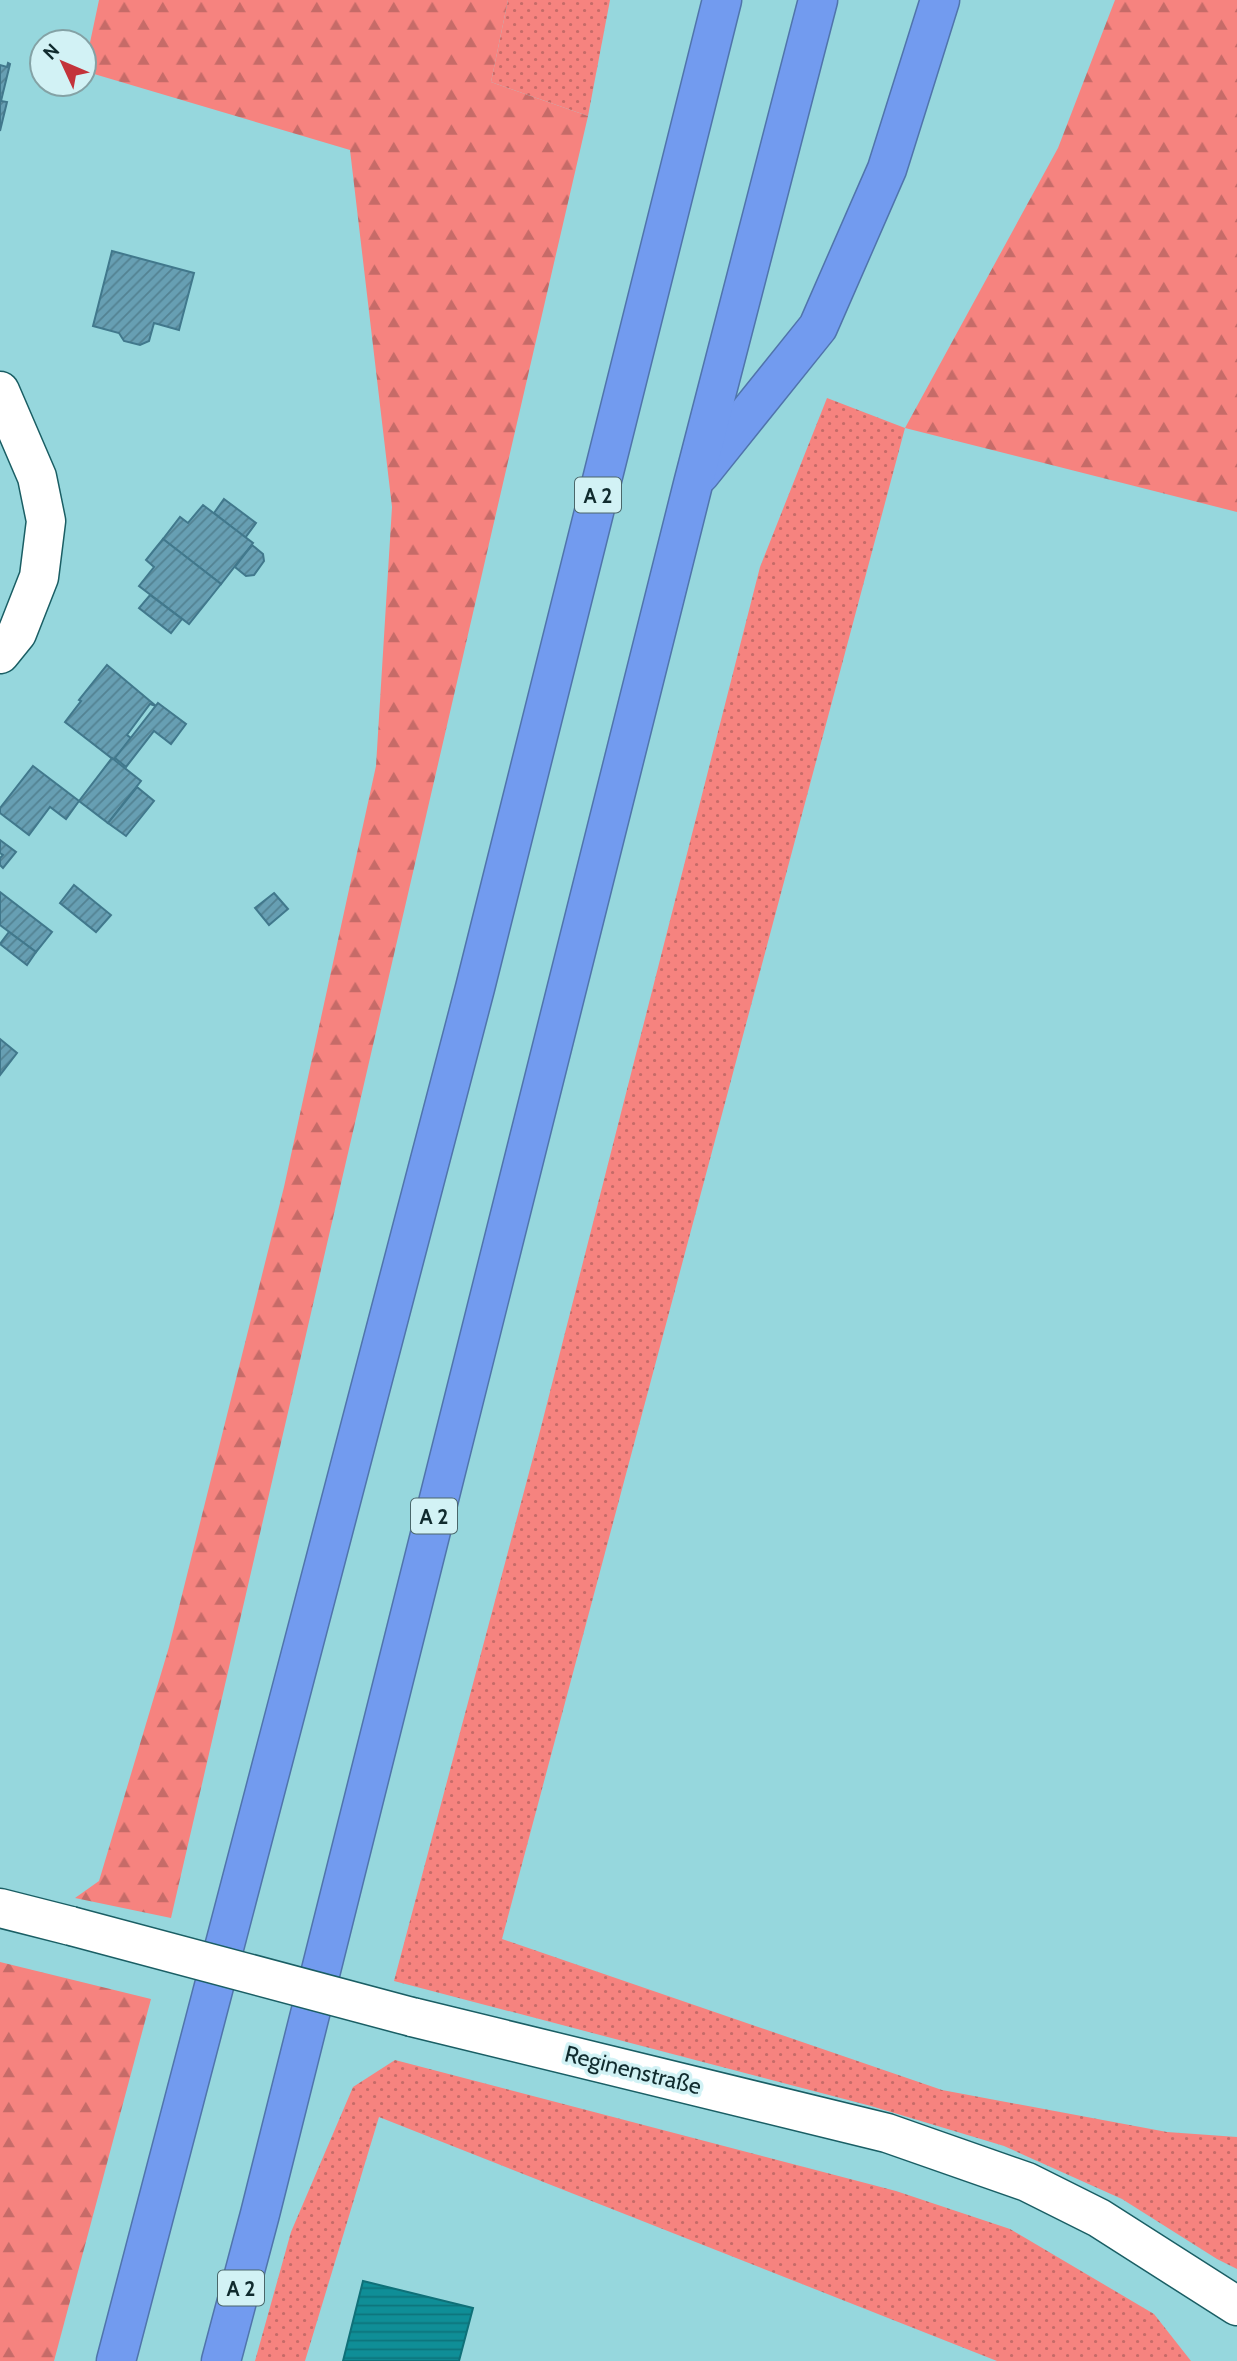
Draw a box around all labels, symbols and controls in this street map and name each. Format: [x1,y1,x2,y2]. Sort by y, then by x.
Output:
north arrow [28,28,98,98]
text: N [38,39,64,64]
road number: A 2 [575,477,621,512]
road number: A 2 [411,1498,457,1534]
street label: Reginenstraße [562,2040,704,2101]
road number: A 2 [218,2270,264,2306]

